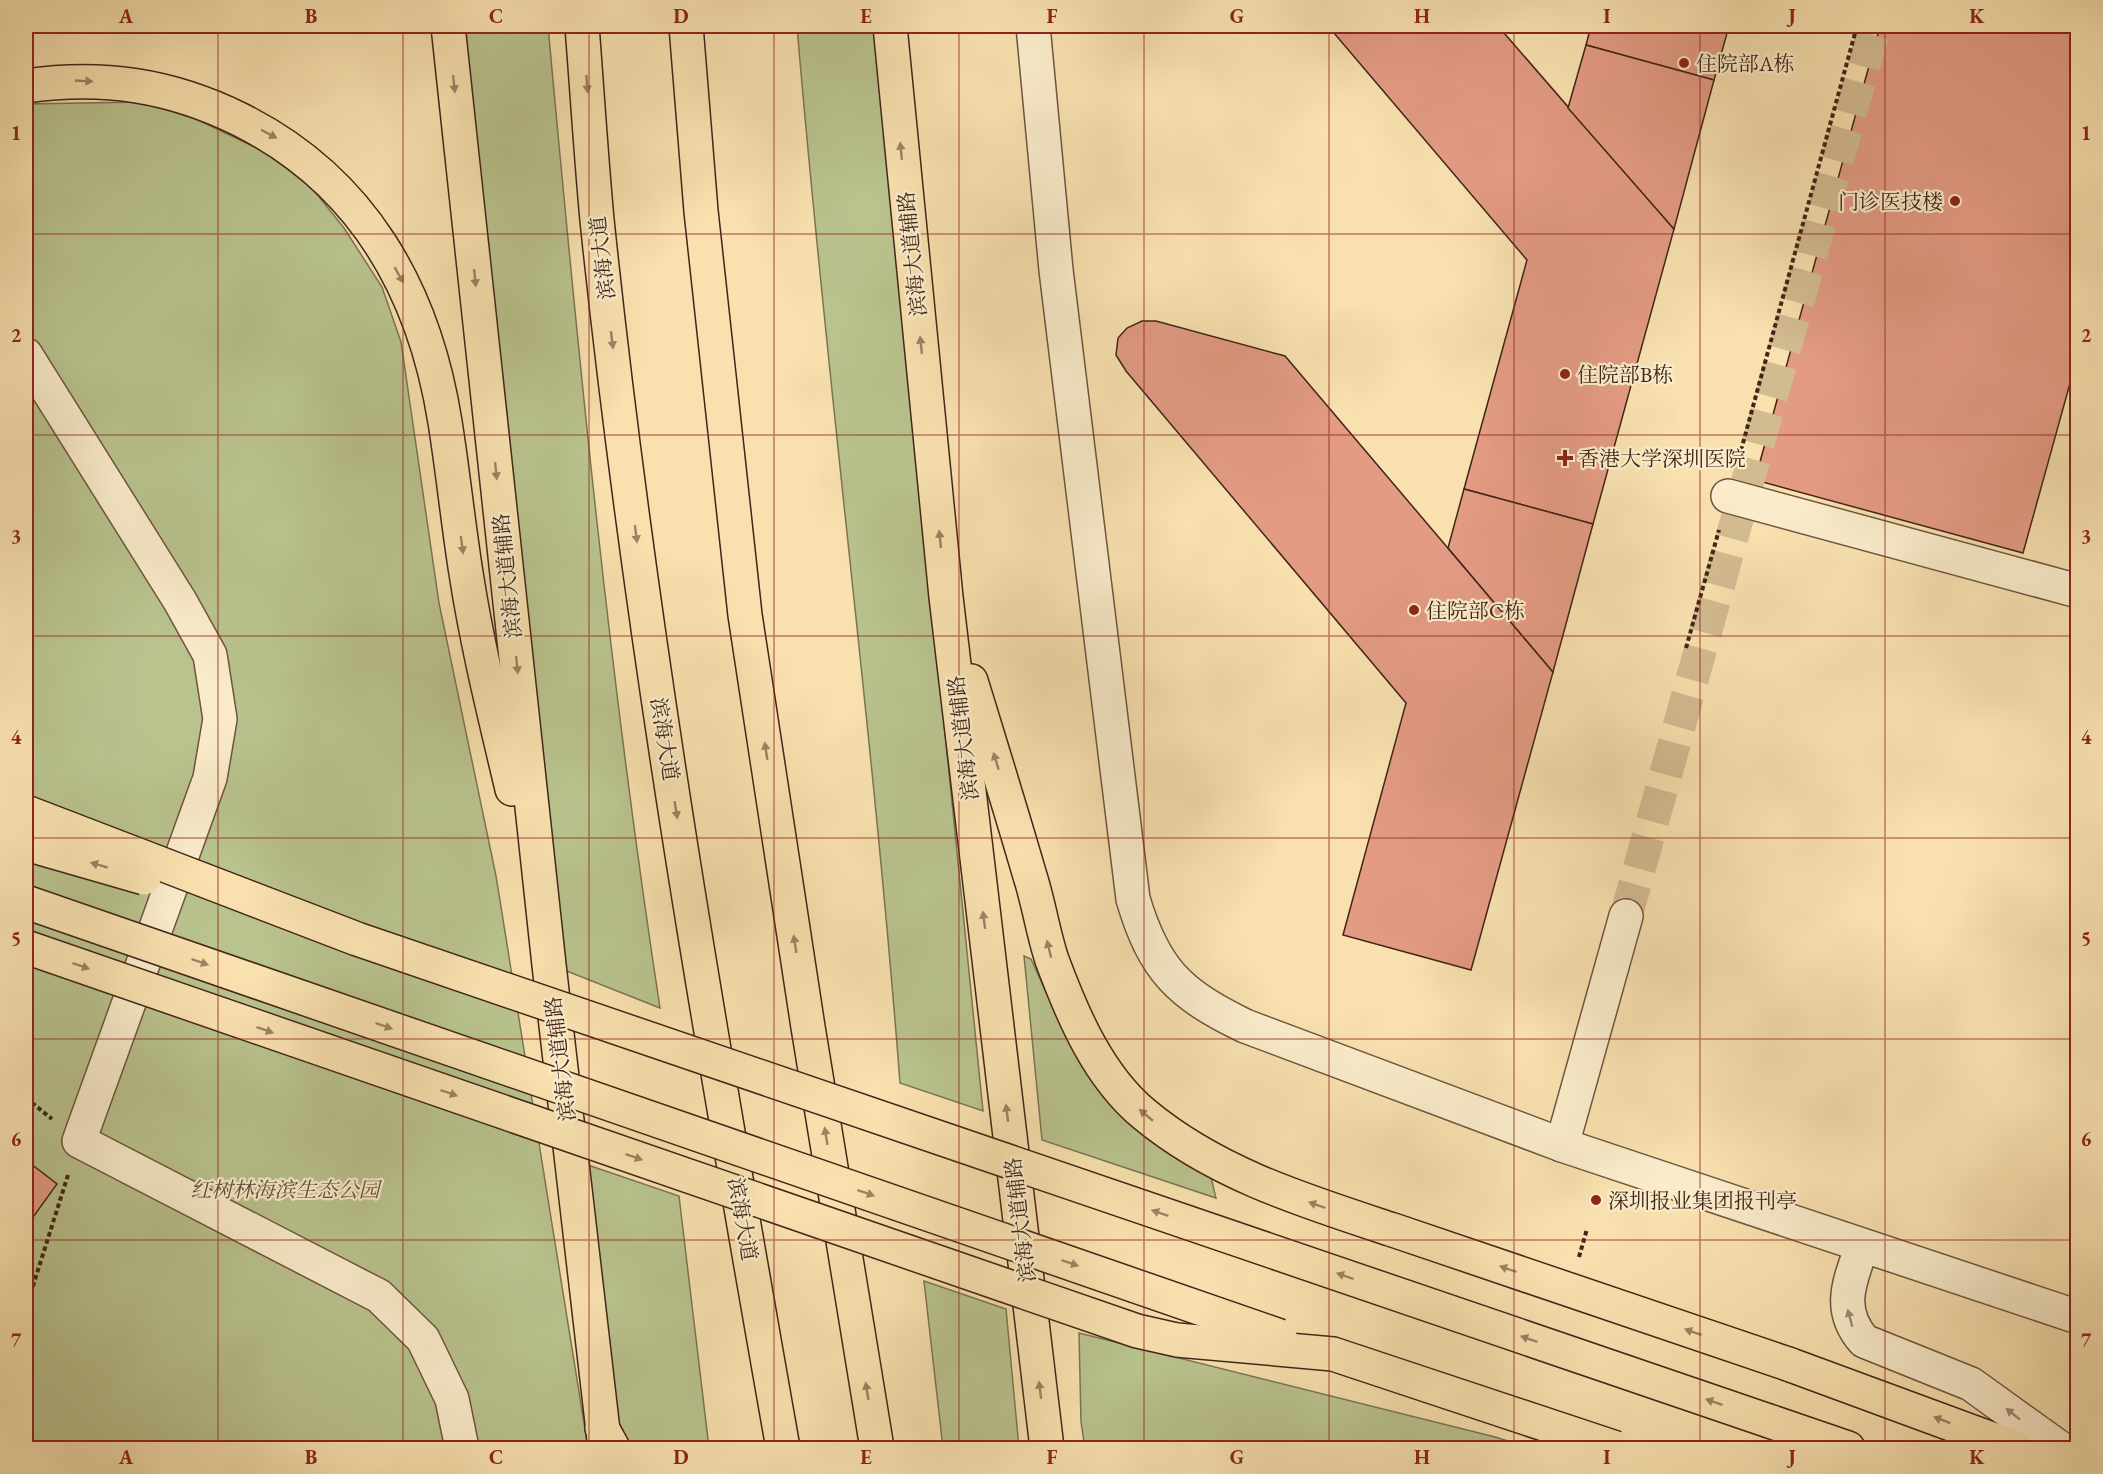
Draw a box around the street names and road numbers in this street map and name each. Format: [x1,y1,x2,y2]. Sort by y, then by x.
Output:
street label: 滨海大道辅路 [892,190,932,318]
street label: 滨海大道 [583,215,621,301]
street label: 滨海大道辅路 [487,512,527,640]
street label: 滨海大道辅路 [942,674,984,802]
street label: 滨海大道 [645,695,685,783]
street label: 滨海大道辅路 [539,995,581,1123]
street label: 滨海大道辅路 [999,1156,1041,1284]
street label: 滨海大道 [722,1175,764,1263]

